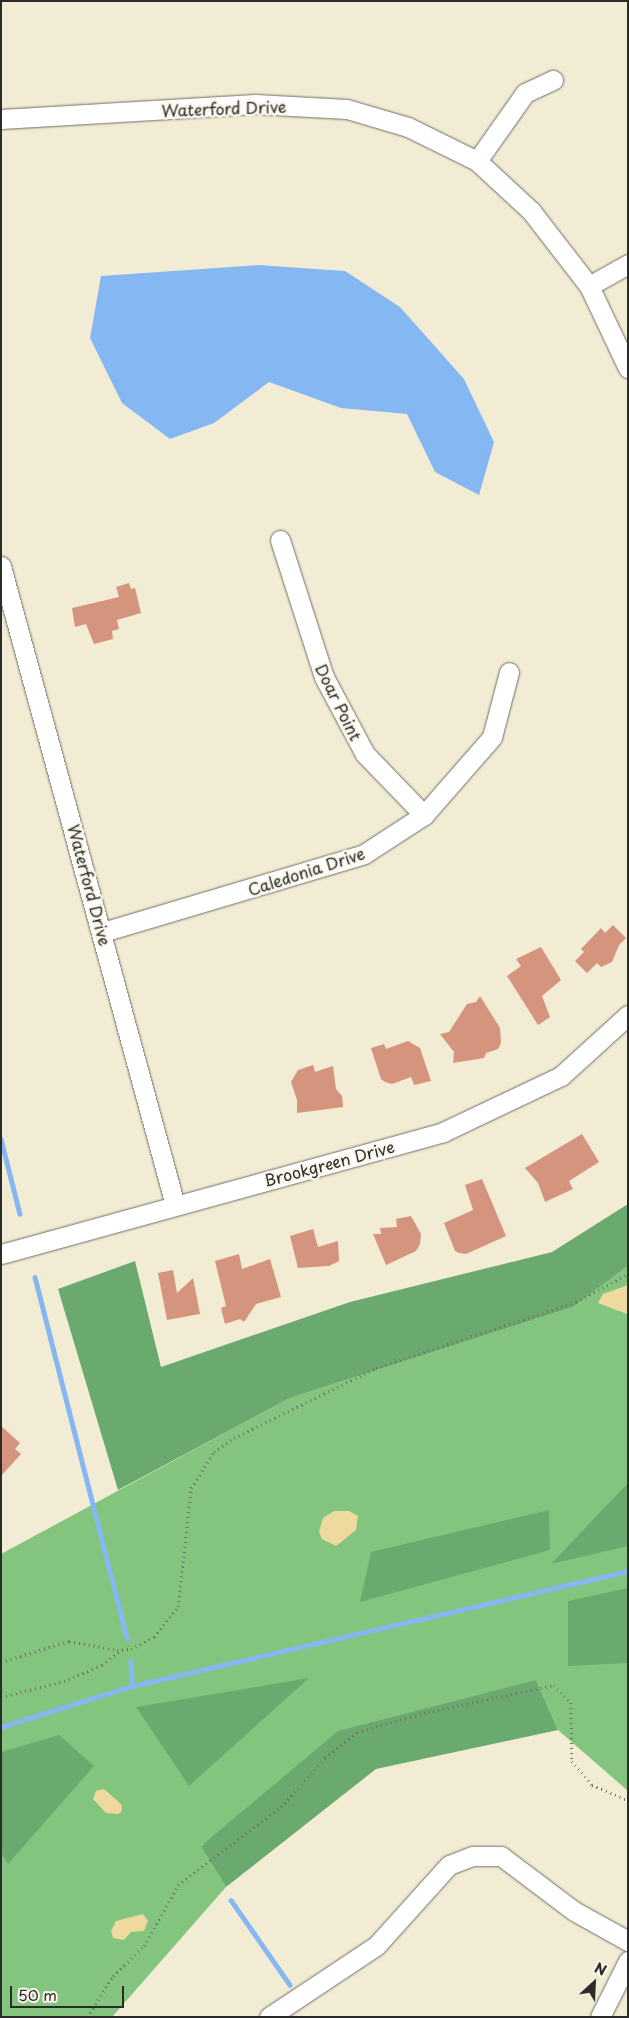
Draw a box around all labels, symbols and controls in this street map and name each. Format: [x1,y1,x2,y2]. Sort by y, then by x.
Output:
street label: Waterford Drive [161,96,287,120]
street label: Doar Point [312,661,366,743]
street label: Waterford Drive [64,822,116,948]
street label: Caledonia Drive [245,843,367,899]
street label: Brookgreen Drive [261,1136,397,1190]
text: N [591,1957,610,1981]
north arrow [569,1958,619,2008]
scale bar [12,1976,126,2008]
text: 50 m [18,1983,57,2006]

